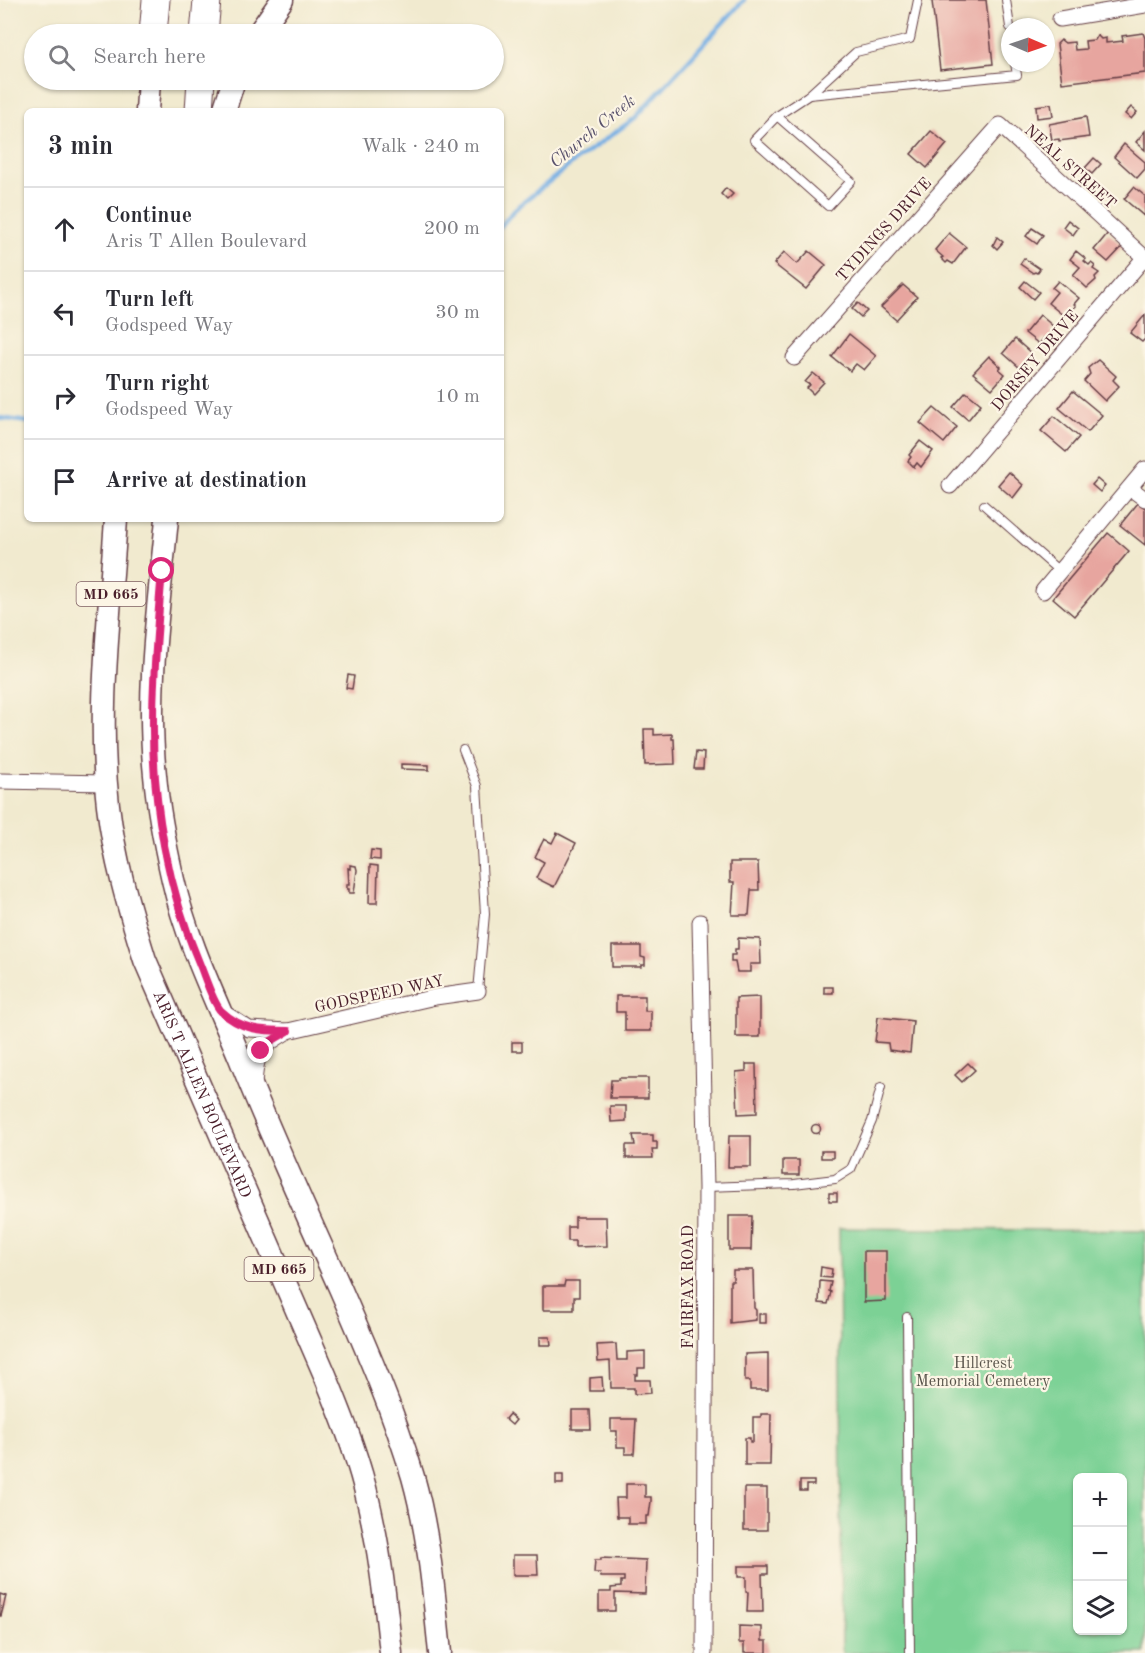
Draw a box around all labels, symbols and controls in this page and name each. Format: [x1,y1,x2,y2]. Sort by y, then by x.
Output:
north arrow [1001,18,1055,72]
search box [24,24,504,90]
icon: search [45,41,78,74]
text: Search here [93,46,206,68]
water label: Church Creek [546,92,639,172]
street label: NEAL STREET [1021,122,1119,213]
text: 3 min [48,134,113,160]
text: Walk · 240 m [361,137,480,157]
street label: TYDINGS DRIVE [834,175,935,285]
text: Continue [105,205,192,227]
icon: ahead [48,213,81,246]
text: 200 m [424,219,480,239]
text: Aris T Allen Boulevard [105,232,307,252]
text: Turn left [105,289,194,311]
icon: left [48,297,81,330]
text: 30 m [435,303,480,323]
street label: DORSEY DRIVE [989,308,1082,415]
text: Godspeed Way [105,316,233,336]
text: Turn right [105,373,209,395]
icon: right [48,381,81,414]
text: 10 m [435,387,480,407]
text: Godspeed Way [105,400,233,420]
icon: arrive [48,465,81,498]
text: Arrive at destination [105,470,307,492]
route start [148,557,174,583]
road number: MD 665 [76,582,146,606]
street label: GODSPEED WAY [313,973,446,1016]
street label: ARIS T ALLEN BOULEVARD [149,989,253,1201]
route end [247,1037,273,1063]
street label: FAIRFAX ROAD [681,1225,697,1349]
road number: MD 665 [244,1257,314,1281]
park label: Hillcrest Memorial Cemetery [915,1356,1051,1390]
map controls [1073,1473,1127,1635]
button: + [1073,1473,1127,1527]
button: − [1073,1527,1127,1581]
button: layers [1073,1581,1127,1635]

